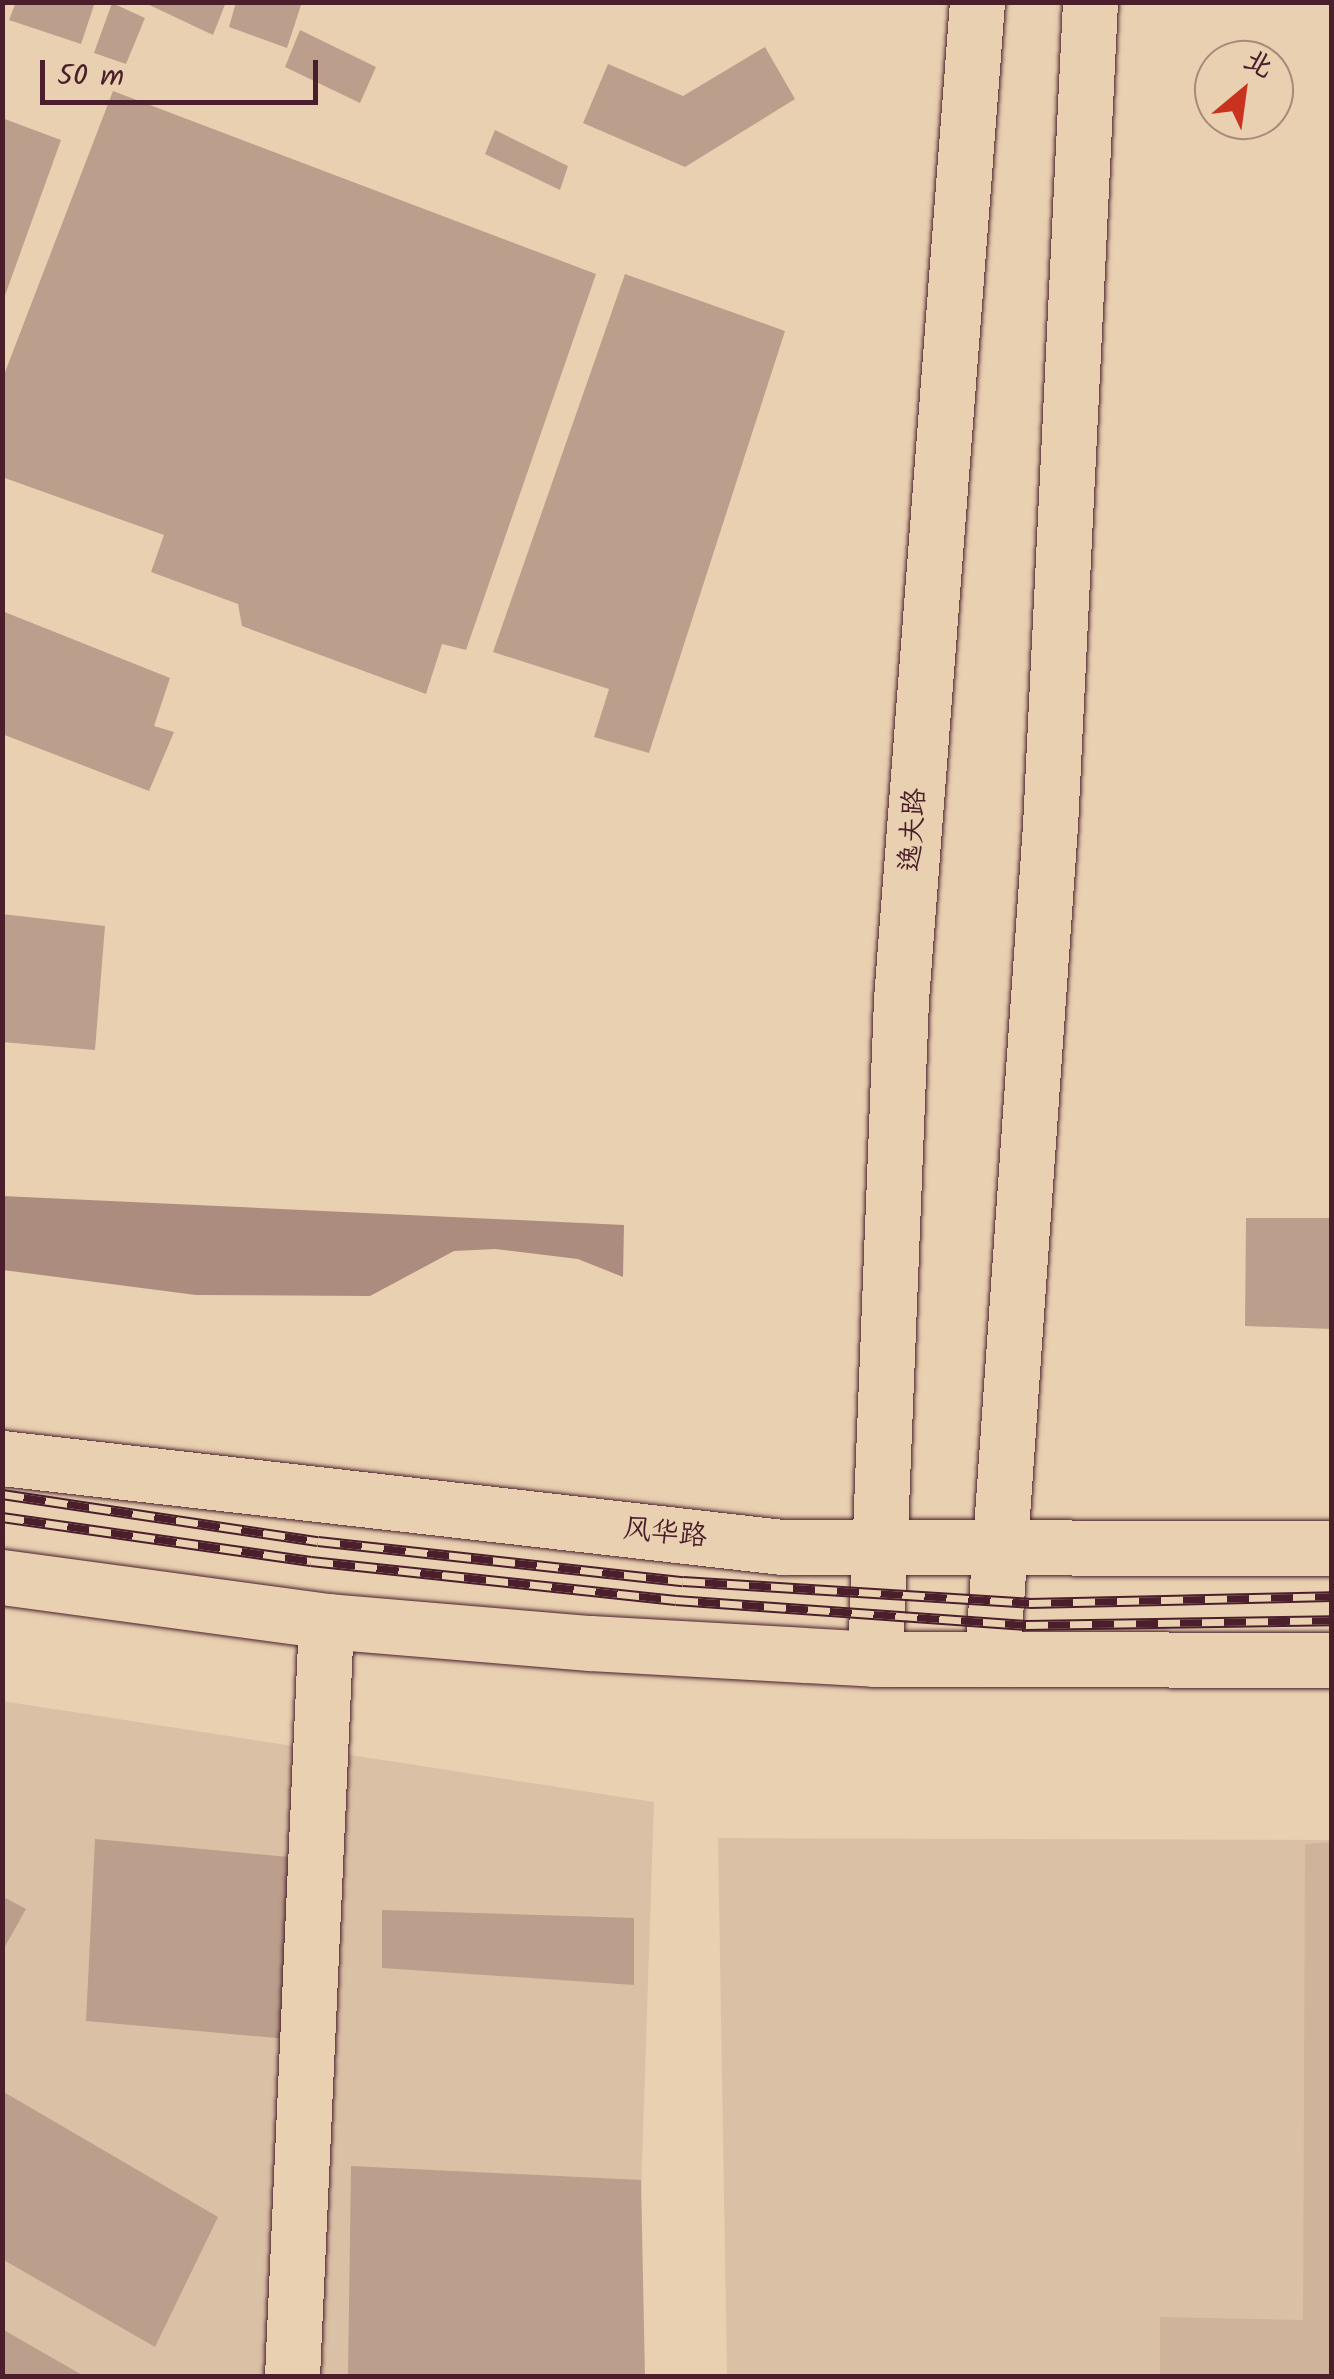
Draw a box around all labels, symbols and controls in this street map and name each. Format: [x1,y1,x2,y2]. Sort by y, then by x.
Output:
text: 北 [1235,39,1281,92]
scale bar [45,40,322,102]
north arrow [1194,40,1294,140]
text: 50 m [57,53,124,101]
street label: 逸夫路 [894,787,934,873]
street label: 风华路 [621,1513,709,1555]

